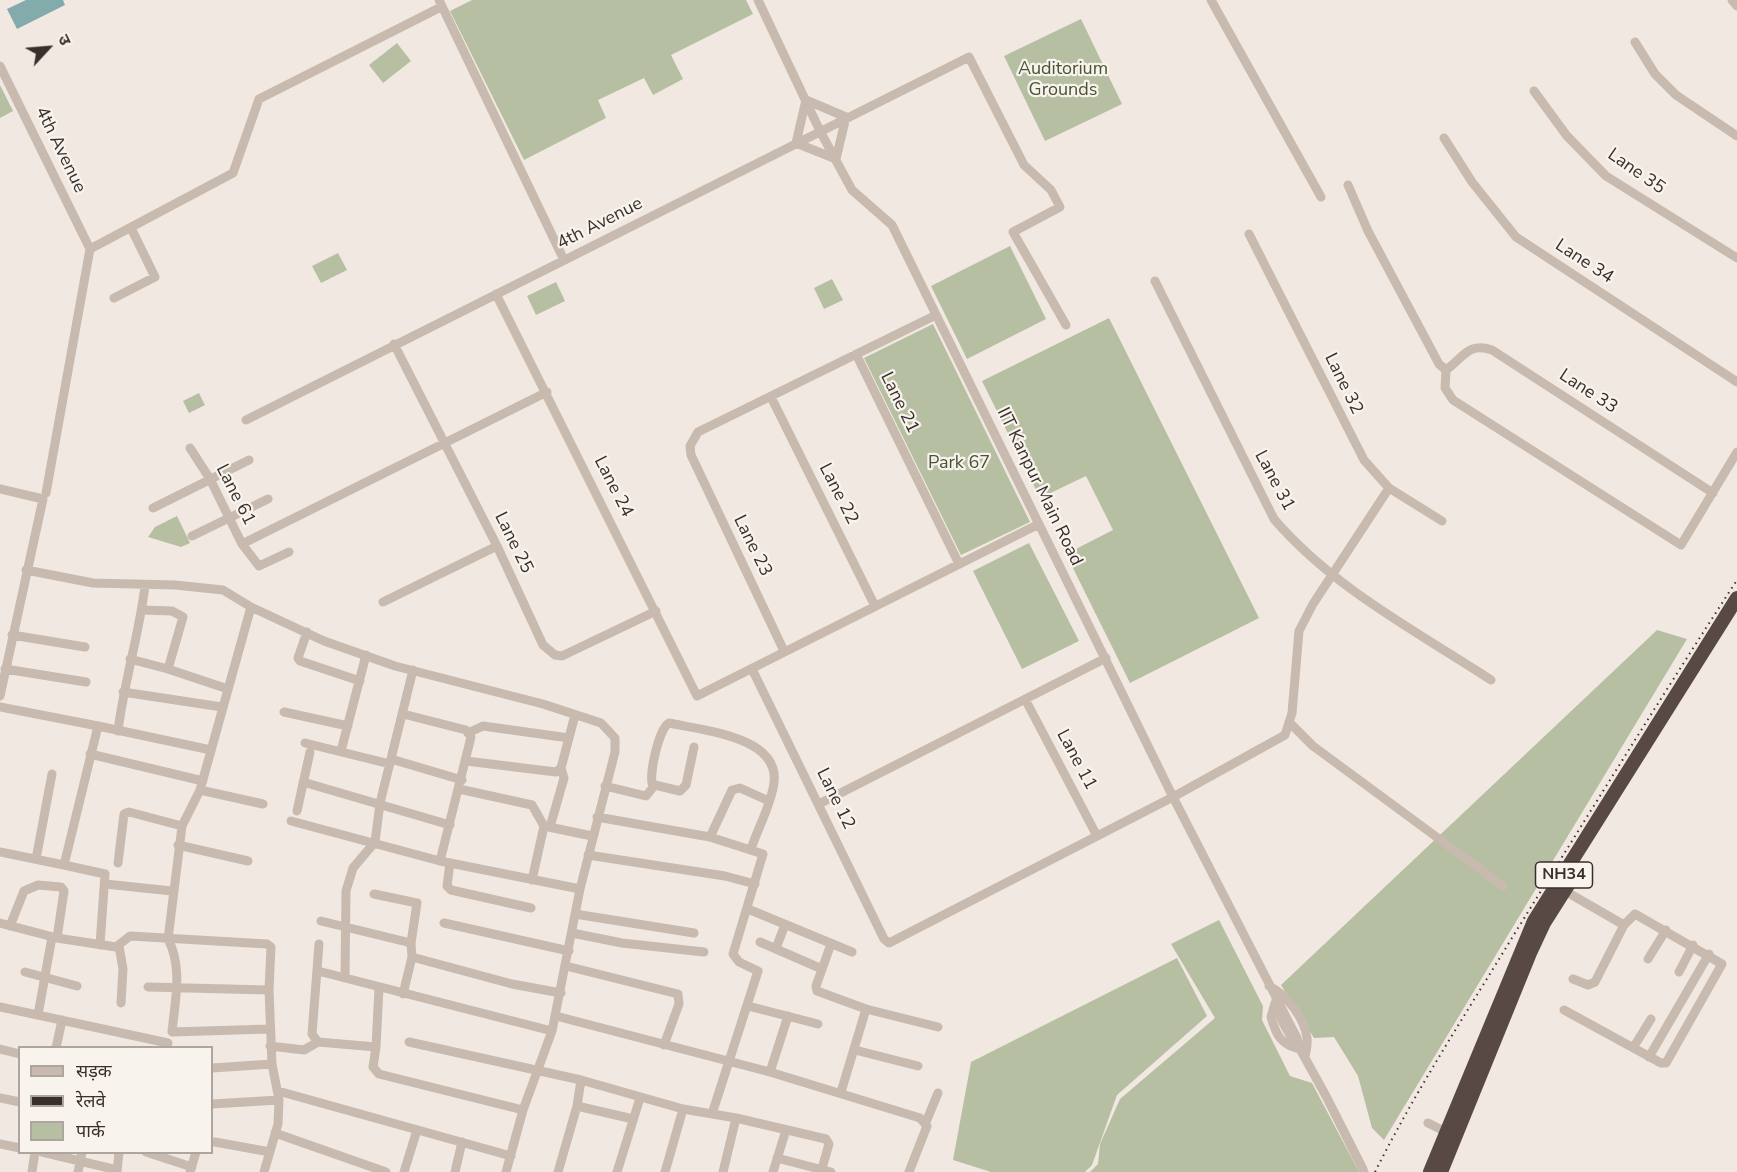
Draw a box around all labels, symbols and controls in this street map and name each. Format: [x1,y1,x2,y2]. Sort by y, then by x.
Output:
north arrow [18,18,78,78]
text: उ [52,31,76,49]
park label: Auditorium Grounds [1018,59,1108,101]
street label: 4th Avenue [30,103,90,197]
street label: Lane 35 [1603,144,1669,200]
street label: 4th Avenue [554,193,646,255]
street label: Lane 34 [1551,235,1617,289]
street label: Lane 32 [1319,350,1367,418]
street label: Lane 33 [1555,365,1621,419]
street label: Lane 21 [875,369,923,437]
street label: IIT Kanpur Main Road [991,404,1087,570]
street label: Lane 31 [1249,447,1299,515]
street label: Lane 24 [589,453,637,521]
park label: Park 67 [928,453,990,475]
street label: Lane 22 [814,460,862,528]
street label: Lane 61 [211,461,259,529]
street label: Lane 25 [489,509,537,577]
street label: Lane 23 [728,512,776,580]
street label: Lane 11 [1051,726,1101,794]
street label: Lane 12 [811,765,859,833]
road number: NH34 [1536,862,1592,888]
legend [18,1046,213,1154]
text: सड़क [76,1059,112,1083]
text: रेलवे [76,1089,106,1113]
text: पार्क [76,1119,105,1143]

